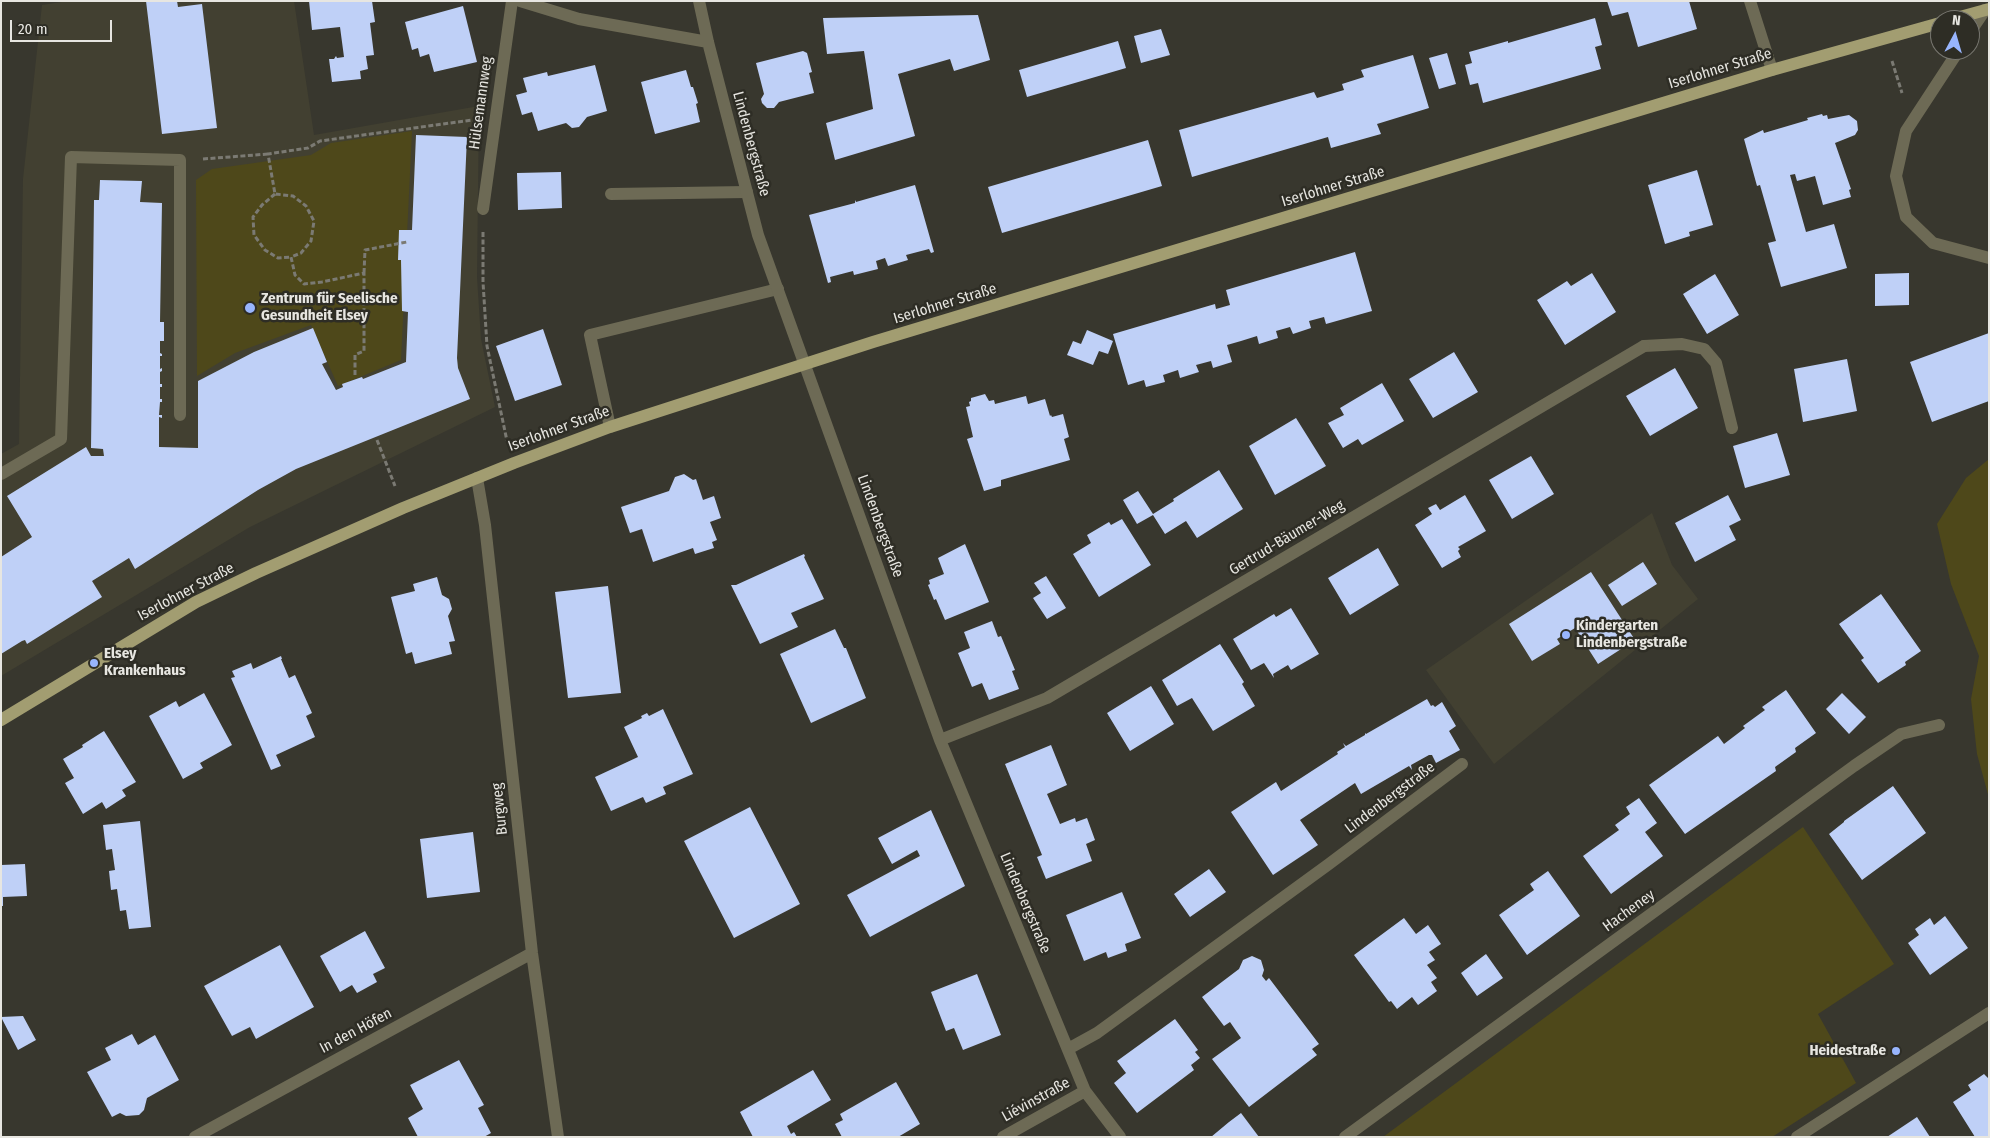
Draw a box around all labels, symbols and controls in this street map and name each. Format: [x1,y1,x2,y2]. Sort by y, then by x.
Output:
scale bar [12,10,115,42]
north arrow [1930,10,1980,60]
text: N [1951,12,1962,29]
text: 20 m [18,20,48,38]
street label: Iserlohner Straße [1666,45,1774,93]
street label: Hülsemannweg [466,55,496,151]
street label: Lindenbergstraße [728,90,774,198]
street label: Iserlohner Straße [1279,163,1387,211]
street label: Iserlohner Straße [891,280,999,328]
place label: Zentrum für Seelische Gesundheit Elsey [261,290,398,325]
marker: Zentrum für Seelische Gesundheit Elsey [243,301,257,315]
street label: Iserlohner Straße [506,402,612,456]
street label: Lindenbergstraße [853,472,907,580]
street label: Gertrud-Bäumer-Weg [1226,497,1348,579]
street label: Iserlohner Straße [135,559,237,625]
place label: Kindergarten Lindenbergstraße [1576,617,1687,652]
marker: Kindergarten Lindenbergstraße [1560,629,1572,641]
place label: Elsey Krankenhaus [104,645,186,680]
marker: Elsey Krankenhaus [88,657,100,669]
street label: Lindenbergstraße [1341,758,1439,838]
street label: Burgweg [488,782,512,836]
street label: Lindenbergstraße [996,850,1054,956]
street label: Hacheney [1599,886,1659,936]
street label: In den Höfen [317,1005,395,1057]
place label: Heidestraße [1809,1042,1886,1060]
marker: Heidestraße [1890,1045,1902,1057]
street label: Liévinstraße [999,1074,1073,1126]

